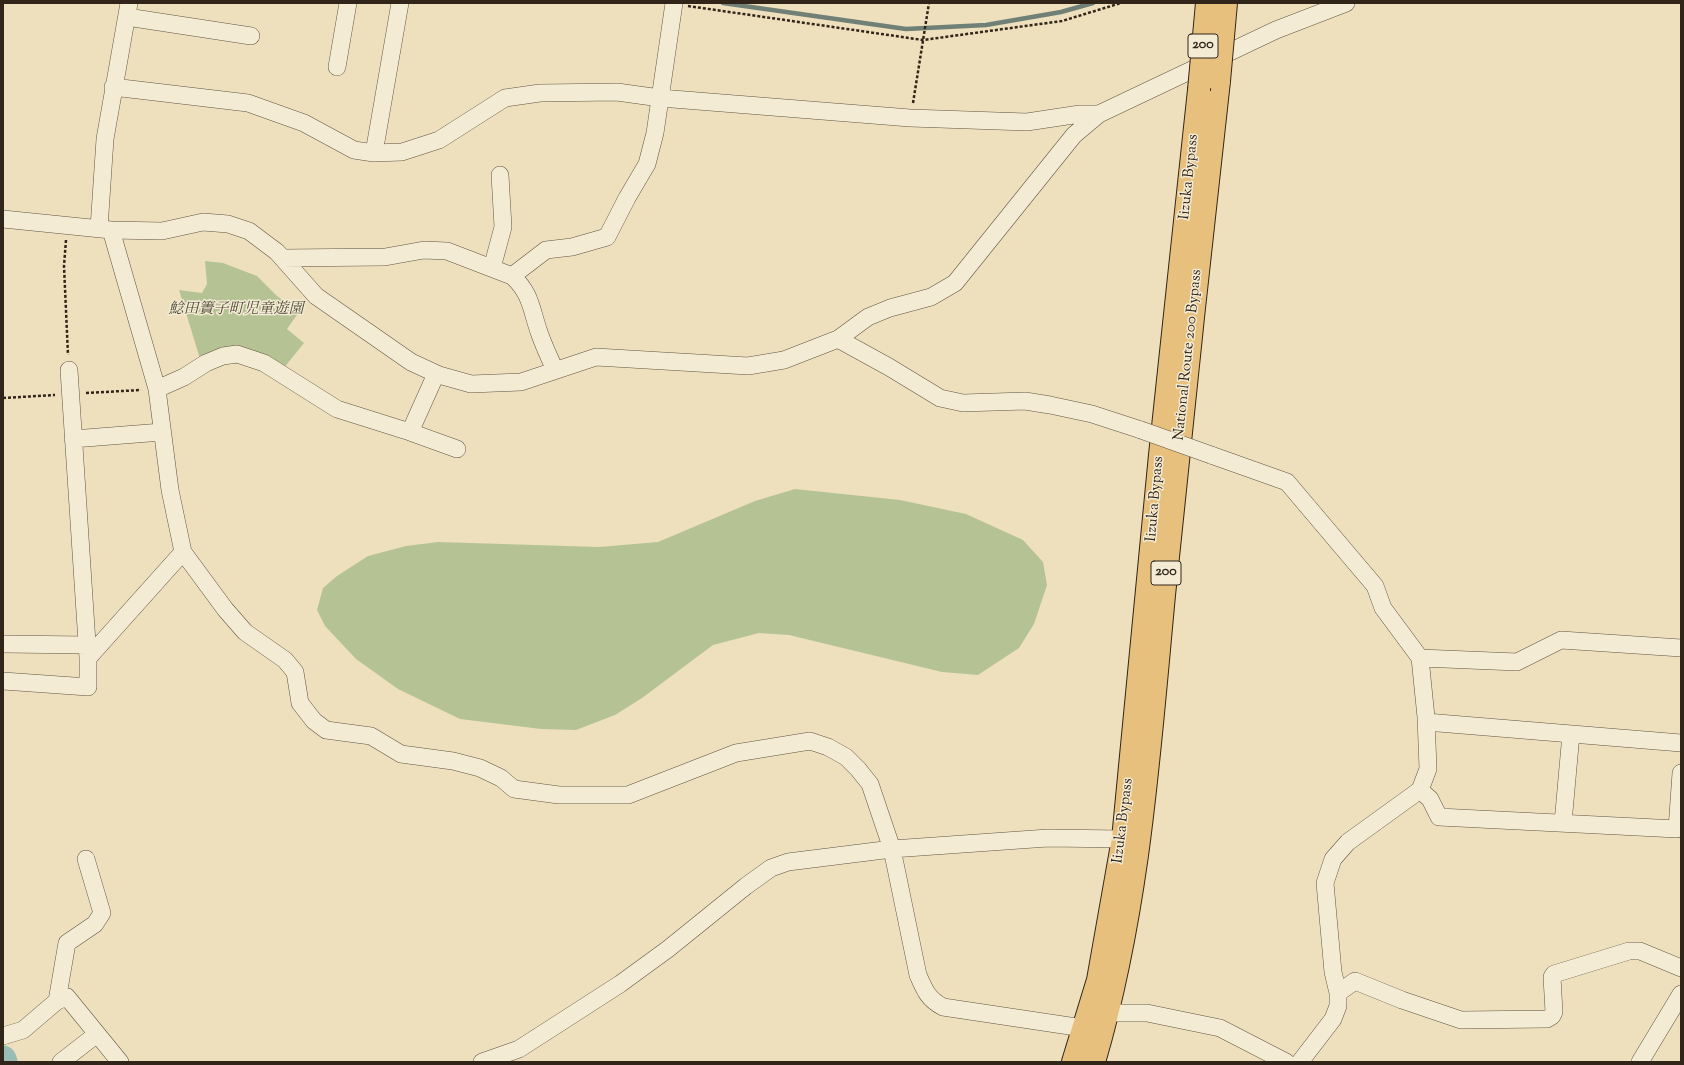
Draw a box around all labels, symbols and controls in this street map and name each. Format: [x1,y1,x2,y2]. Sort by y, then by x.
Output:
road number: 200 [1188,34,1218,58]
street label: Iizuka Bypass [1177,133,1203,221]
street label: National Route 200 Bypass [1171,269,1207,441]
park label: 鯰田簀子町児童遊園 [169,301,303,319]
street label: Iizuka Bypass [1143,456,1169,542]
road number: 200 [1151,561,1181,585]
street label: Iizuka Bypass [1110,777,1138,865]

